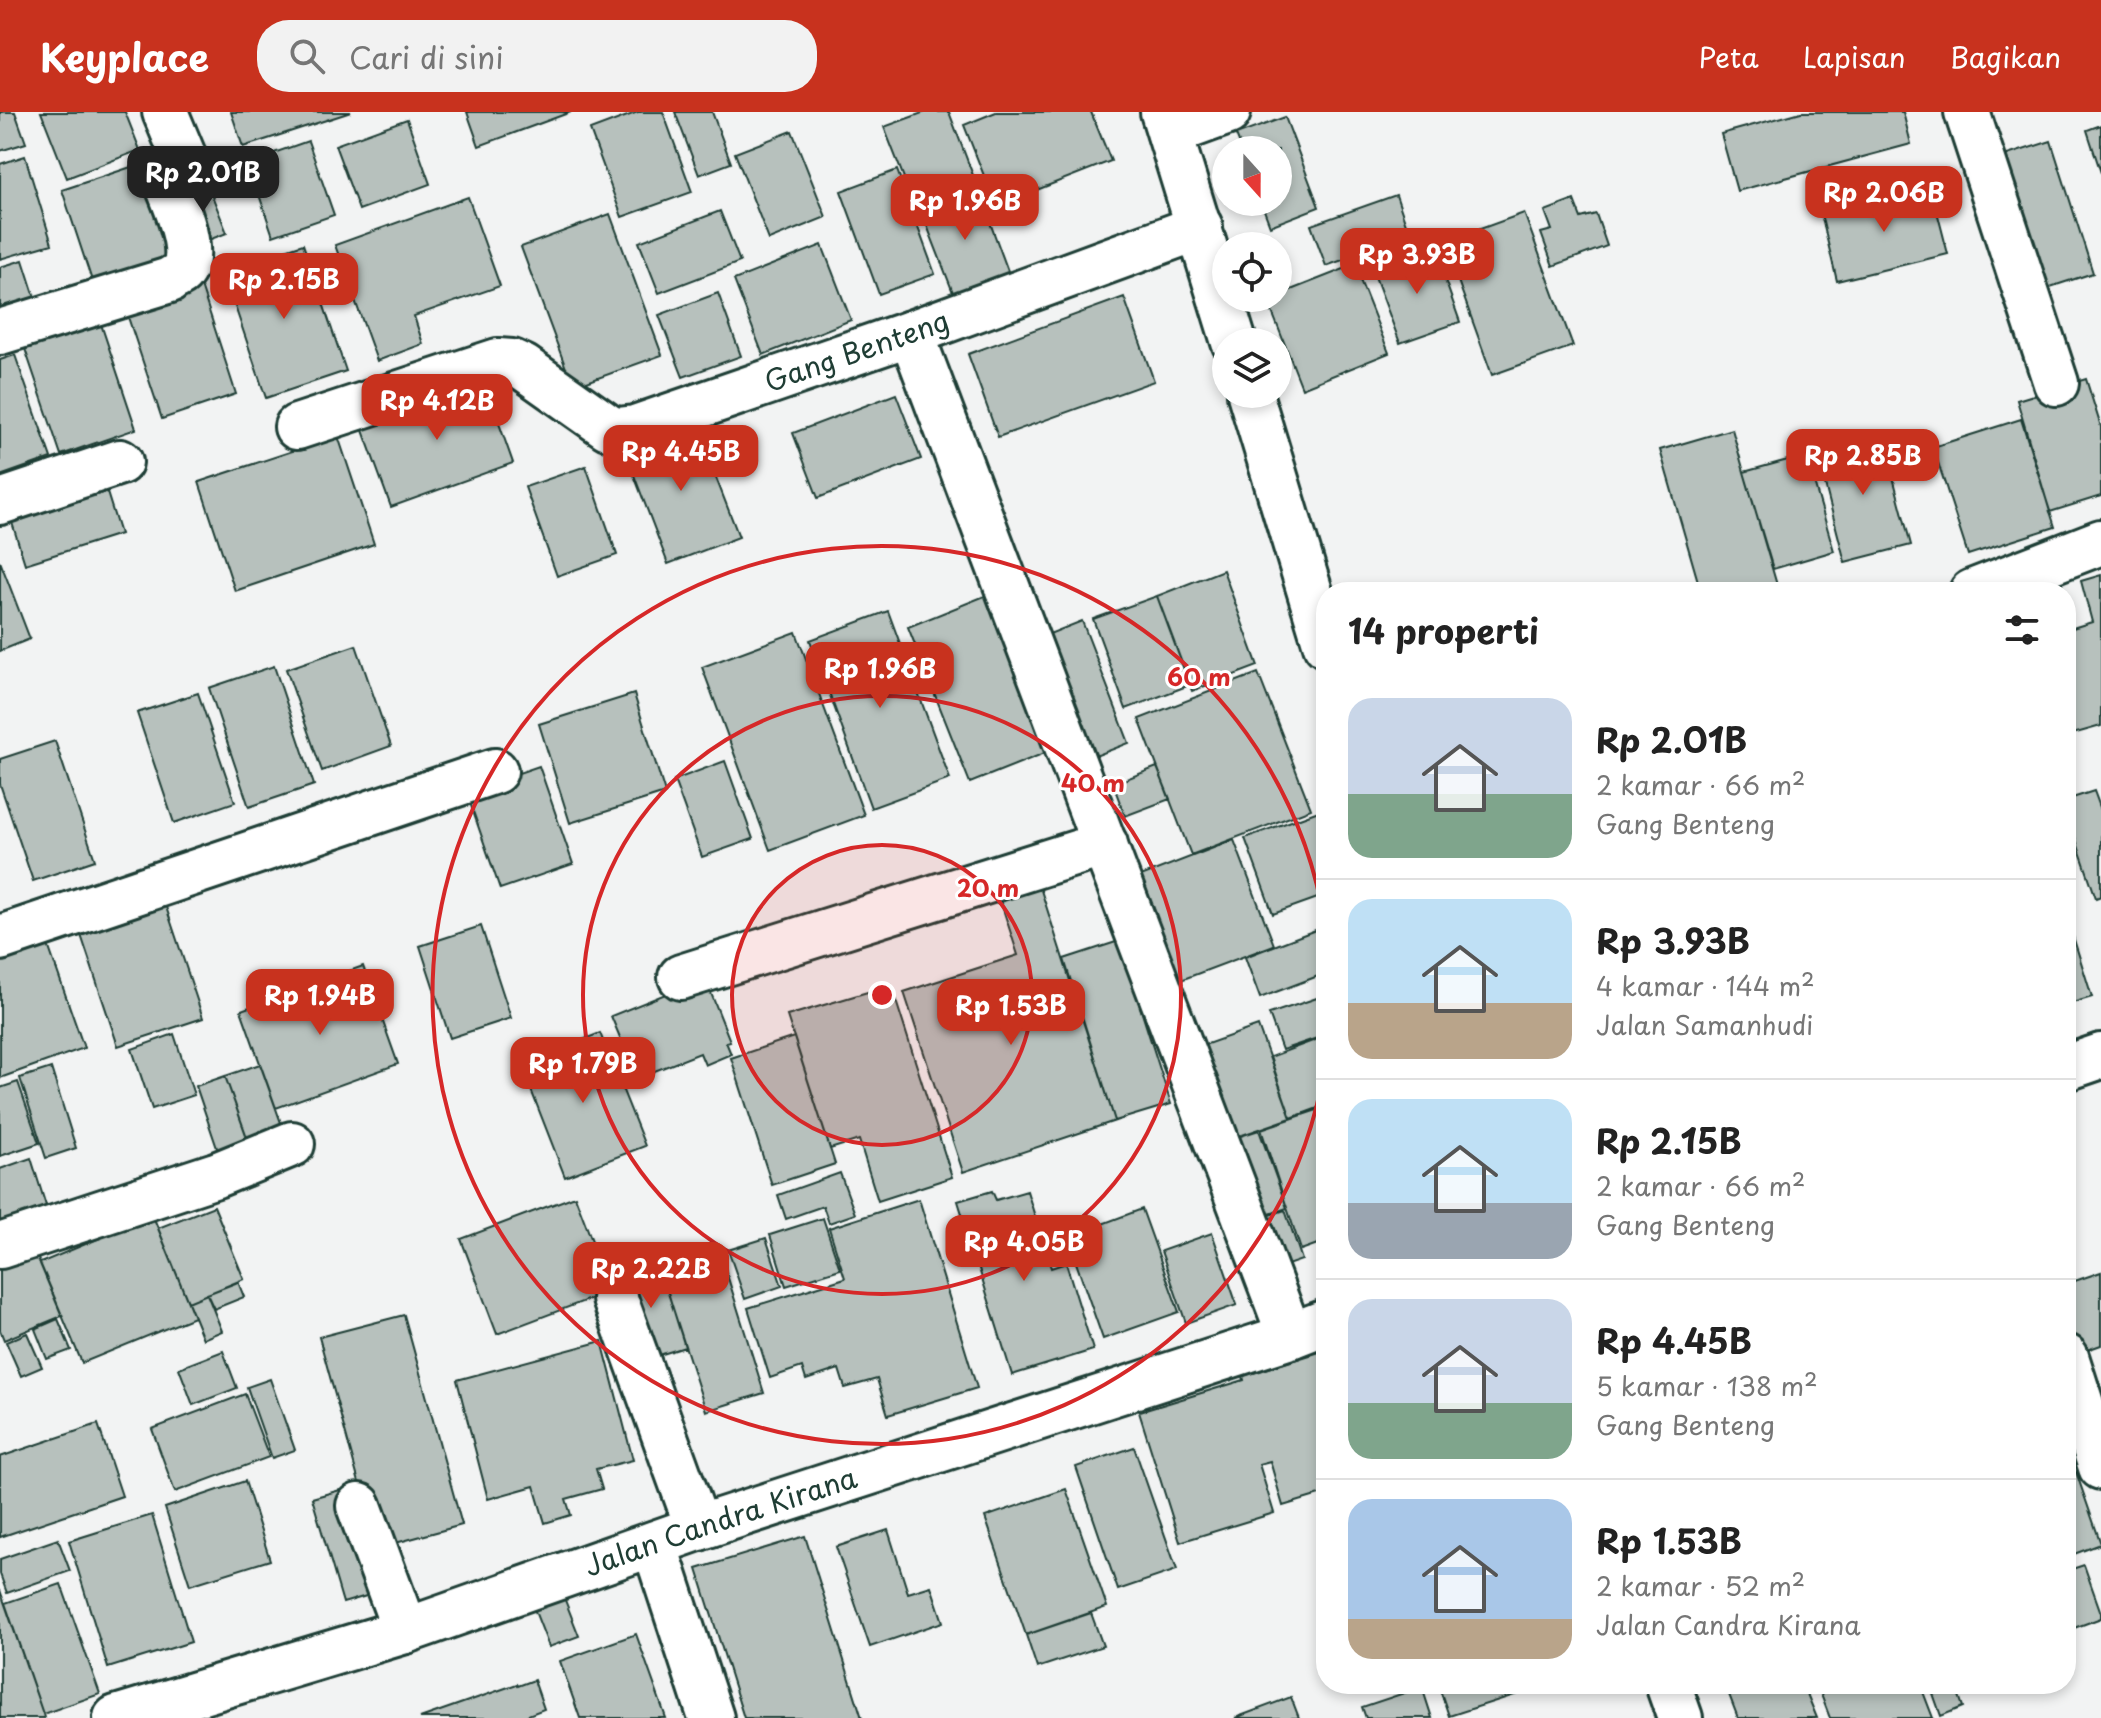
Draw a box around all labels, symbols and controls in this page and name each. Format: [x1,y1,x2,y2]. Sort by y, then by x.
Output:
search box [257,20,817,92]
text: Keyplace [40,28,209,85]
icon: search [285,34,329,78]
text: Cari di sini [349,34,504,79]
text: Peta [1699,35,1759,78]
text: Lapisan [1803,35,1906,78]
text: Bagikan [1950,35,2061,78]
north arrow [1212,136,1292,216]
map controls [1212,136,1292,408]
pin: Rp 2.01B [120,146,286,214]
text: Rp 2.01B [145,152,261,191]
pin: Rp 2.06B [1801,166,1967,234]
text: Rp 2.06B [1823,172,1945,211]
pin: Rp 1.96B [882,174,1048,242]
text: Rp 1.96B [909,180,1021,219]
pin: Rp 3.93B [1334,228,1500,296]
button: locate [1212,232,1292,312]
text: Rp 3.93B [1358,234,1476,273]
pin: Rp 2.15B [201,253,367,321]
text: Rp 2.15B [228,259,340,298]
street label: Gang Benteng [758,298,955,402]
button: layers [1212,328,1292,408]
pin: Rp 4.12B [354,374,520,442]
text: Rp 4.12B [380,380,494,419]
pin: Rp 4.45B [598,425,764,493]
pin: Rp 2.85B [1780,429,1946,497]
text: Rp 4.45B [621,431,741,470]
text: Rp 2.85B [1804,435,1922,474]
text: 14 properti [1348,604,1539,656]
icon: filters [2000,608,2044,652]
pin: Rp 1.96B [797,642,963,710]
text: Rp 1.96B [824,648,936,687]
text: 60 m [1167,658,1231,694]
text: Rp 2.01B [1596,713,1747,765]
icon: home [1412,730,1508,826]
text: 40 m [1061,764,1125,800]
text: 2 kamar · 66 m² [1596,765,1805,804]
text: Gang Benteng [1596,804,1775,843]
text: 20 m [957,869,1019,905]
text: Rp 3.93B [1596,914,1750,966]
icon: home [1412,931,1508,1027]
text: 4 kamar · 144 m² [1596,966,1815,1005]
pin: Rp 1.94B [237,969,403,1037]
text: Rp 1.94B [264,975,376,1014]
pin: Rp 1.53B [928,979,1094,1047]
centre of rings [868,981,896,1009]
text: Rp 1.53B [955,985,1067,1024]
text: Jalan Samanhudi [1596,1005,1813,1044]
pin: Rp 1.79B [500,1037,666,1105]
text: Rp 1.79B [528,1043,638,1082]
text: Rp 2.15B [1596,1114,1742,1166]
icon: home [1412,1131,1508,1227]
text: 2 kamar · 66 m² [1596,1166,1805,1205]
text: Gang Benteng [1596,1205,1775,1244]
pin: Rp 4.05B [941,1215,1107,1283]
text: Rp 4.05B [963,1221,1085,1260]
pin: Rp 2.22B [568,1242,734,1310]
text: Rp 2.22B [591,1248,711,1287]
text: Rp 4.45B [1596,1314,1752,1366]
icon: home [1412,1331,1508,1427]
text: 5 kamar · 138 m² [1596,1366,1818,1405]
text: Gang Benteng [1596,1405,1775,1444]
street label: Jalan Candra Kirana [578,1455,863,1586]
text: Rp 1.53B [1596,1514,1742,1566]
icon: home [1412,1531,1508,1627]
text: 2 kamar · 52 m² [1596,1566,1805,1605]
text: Jalan Candra Kirana [1596,1605,1861,1644]

